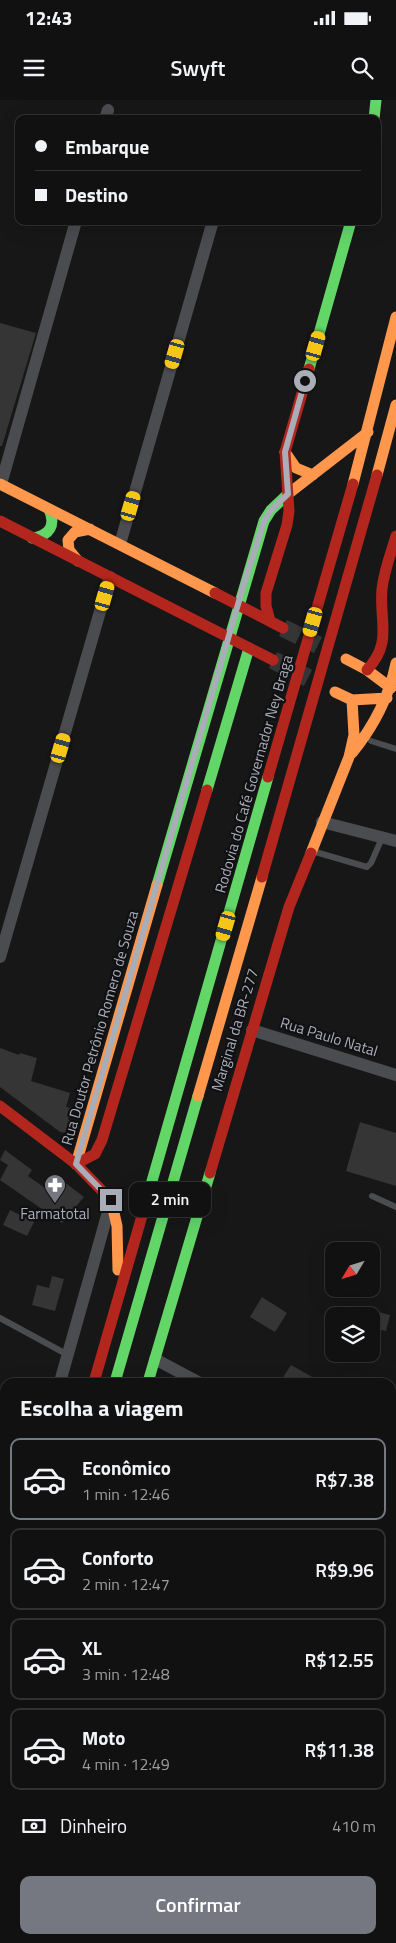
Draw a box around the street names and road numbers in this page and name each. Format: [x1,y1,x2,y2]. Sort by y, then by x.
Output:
street label: Rodovia do Café Governador Ney Braga [208,652,299,896]
street label: Rua Doutor Petrônio Romero de Souza [55,907,144,1148]
street label: Marginal da BR-277 [205,966,264,1094]
street label: Rua Paulo Natal [278,1011,381,1062]

